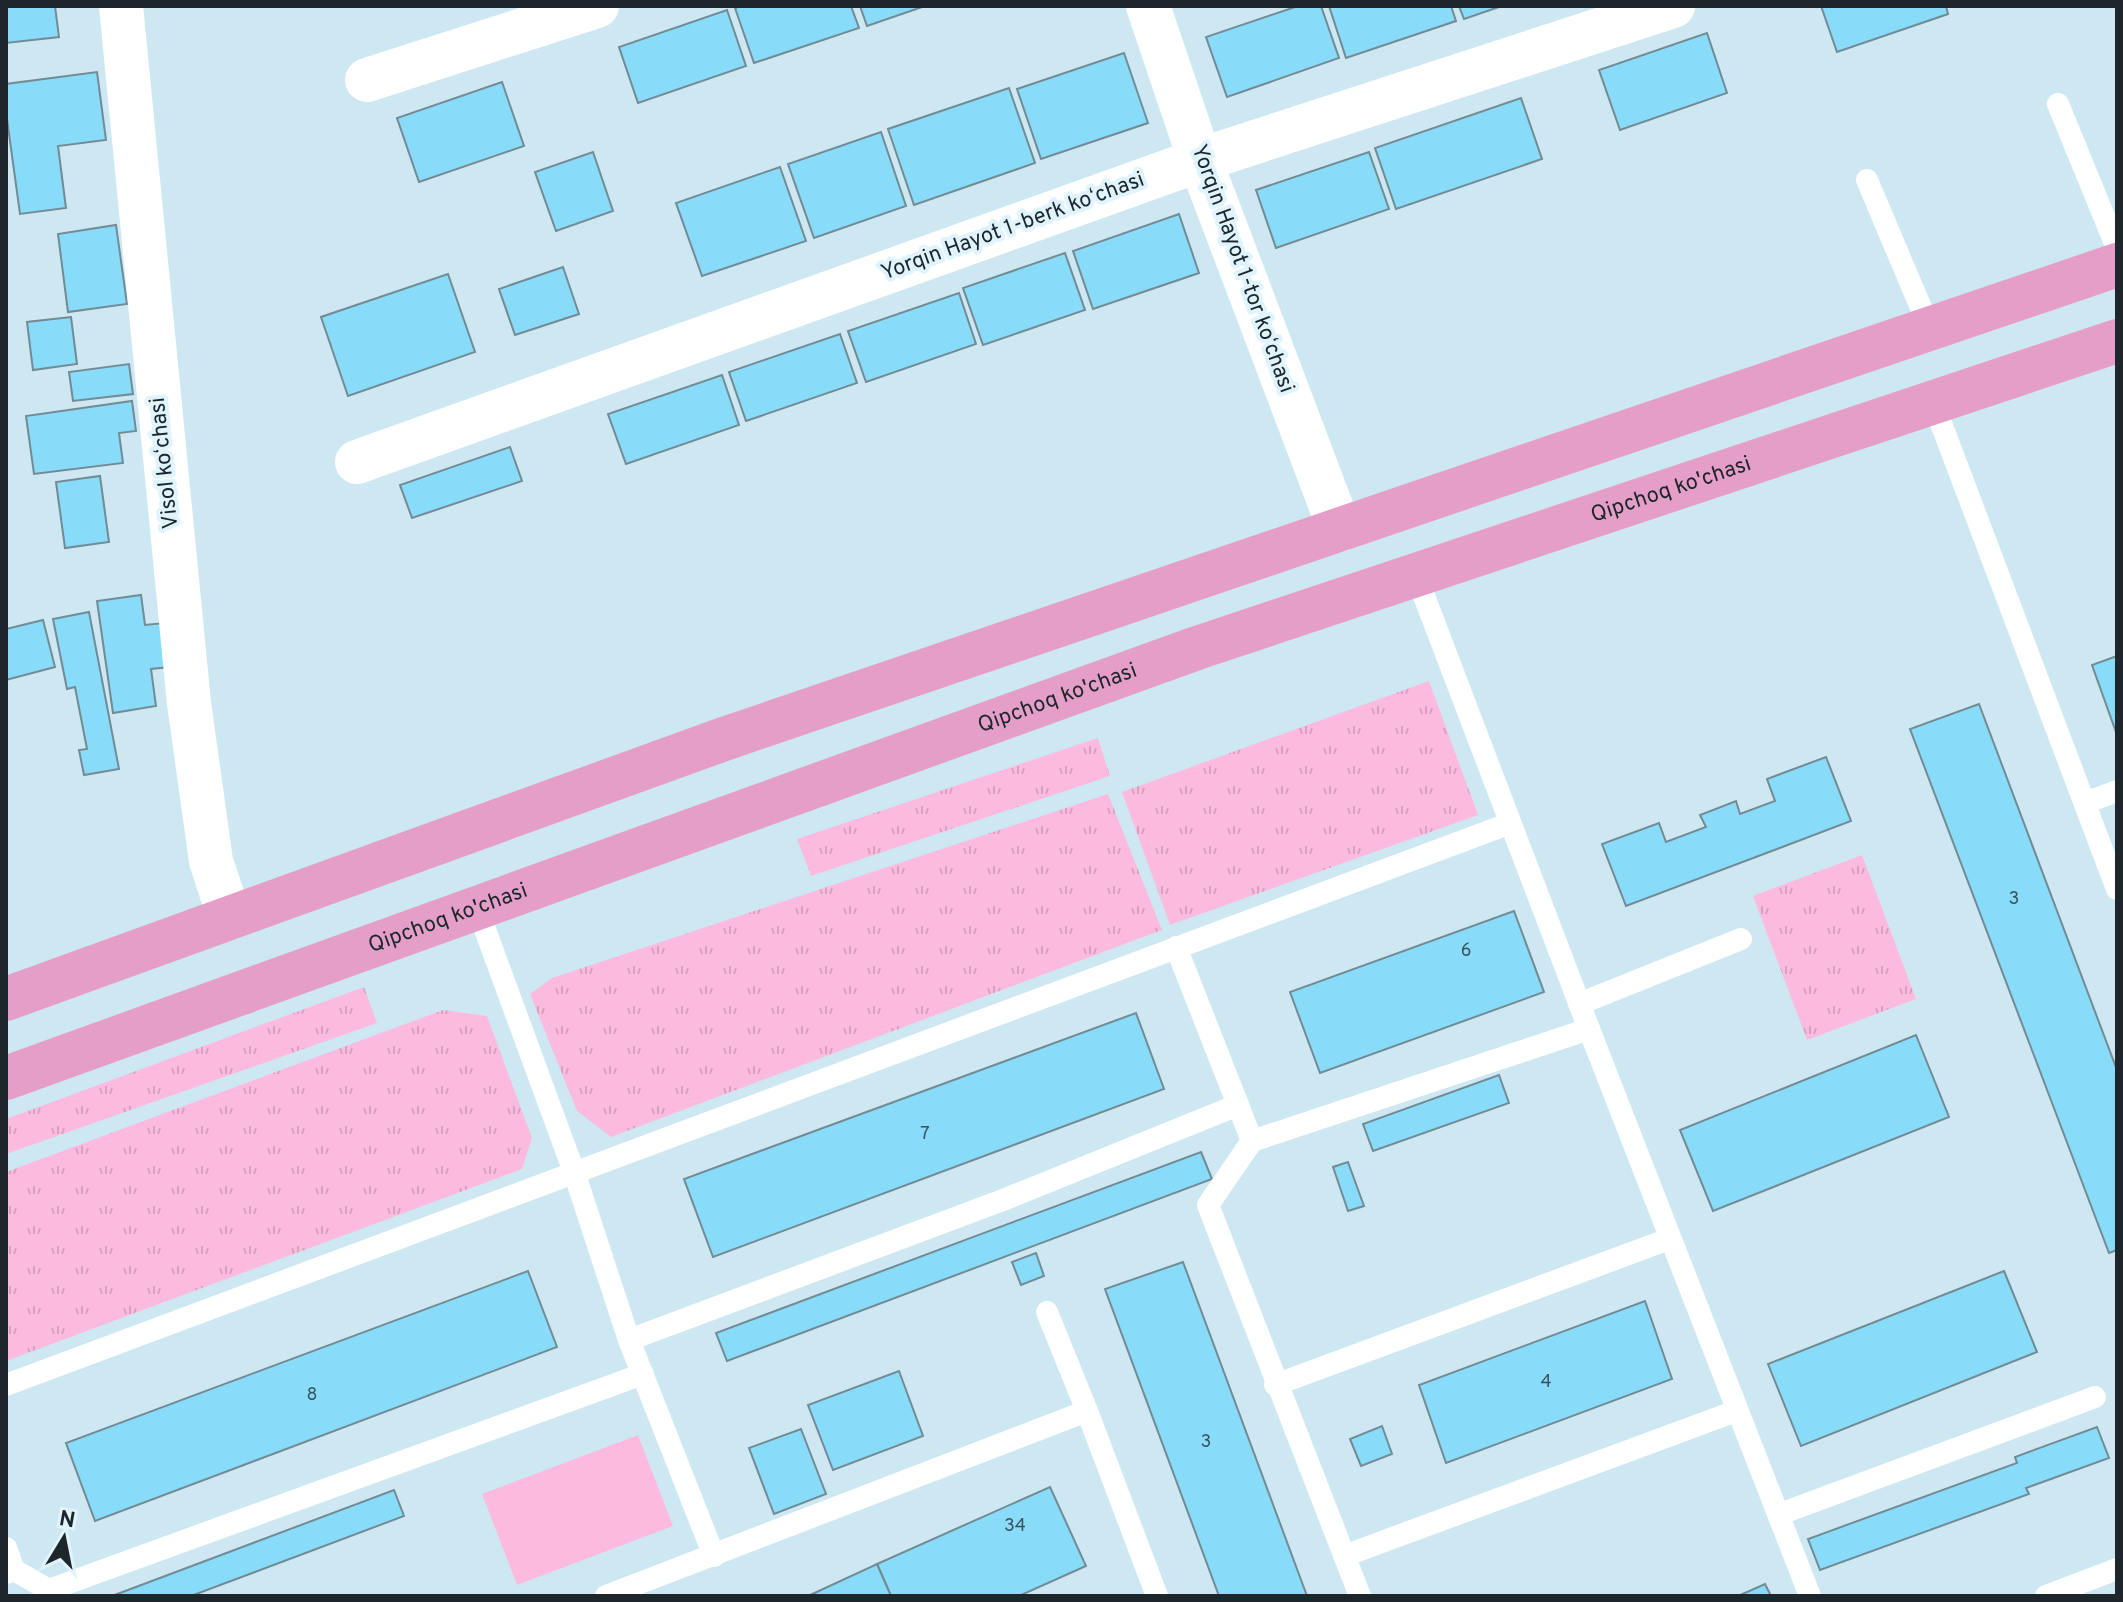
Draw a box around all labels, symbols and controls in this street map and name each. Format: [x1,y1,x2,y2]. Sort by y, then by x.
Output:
street label: Yorqin Hayot 1-tor koʻchasi [1185,141,1299,397]
street label: Yorqin Hayot 1-berk koʻchasi [878,167,1148,287]
street label: Visol koʻchasi [145,396,185,530]
street label: Qipchoq ko'chasi [1587,451,1755,529]
street label: Qipchoq ko'chasi [974,657,1141,739]
street label: Qipchoq ko'chasi [365,877,531,960]
house number: 3 [2009,888,2019,911]
house number: 6 [1461,940,1471,963]
house number: 7 [920,1123,930,1146]
house number: 4 [1540,1371,1552,1394]
house number: 8 [307,1384,318,1407]
house number: 3 [1201,1431,1211,1454]
north arrow [24,1498,104,1578]
text: N [57,1506,77,1535]
house number: 34 [1004,1515,1026,1538]

